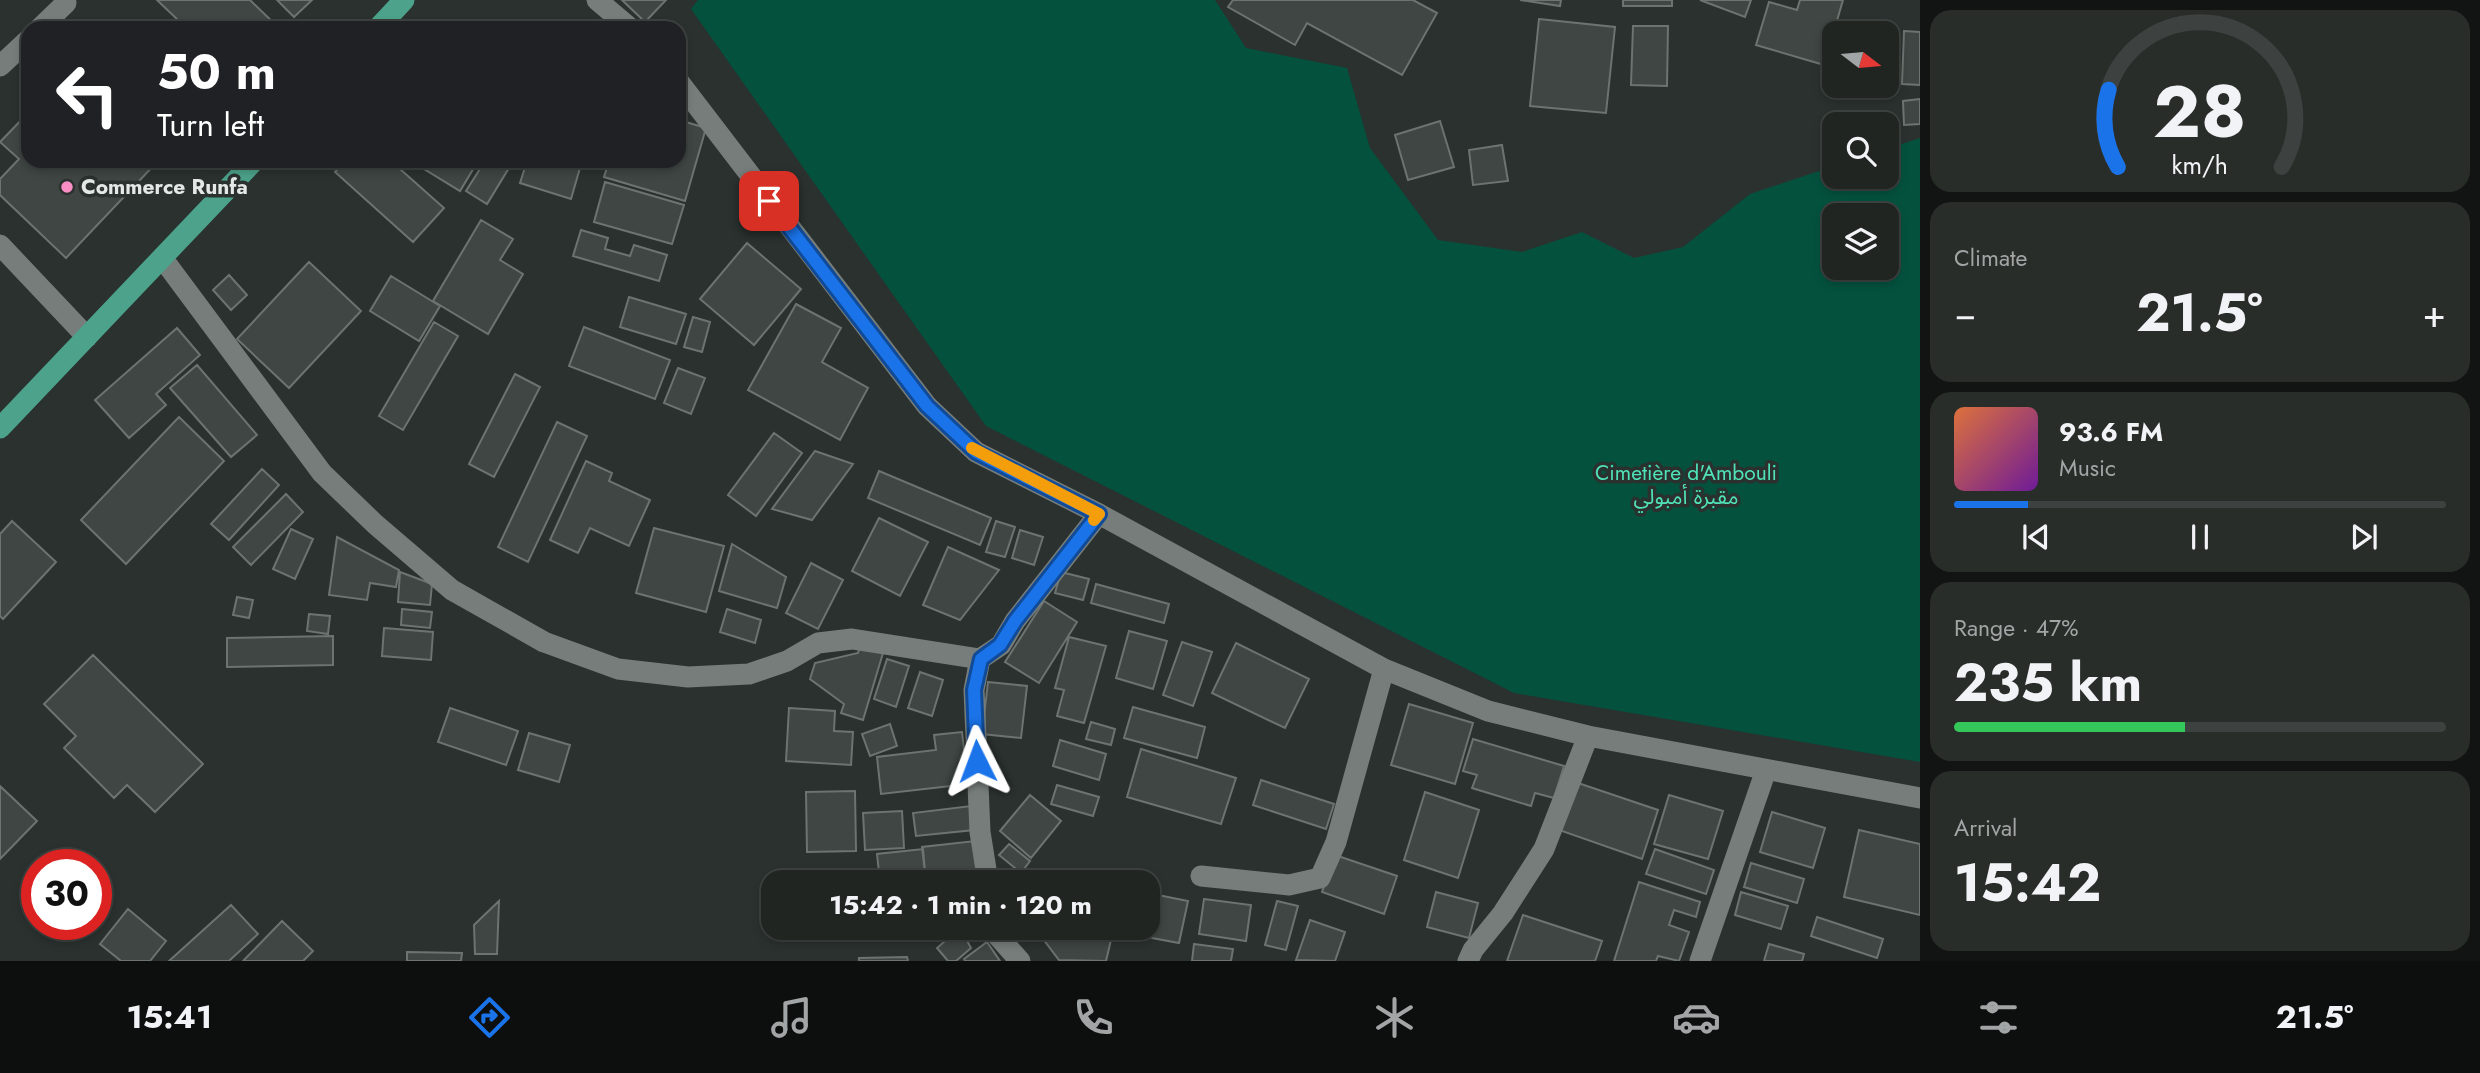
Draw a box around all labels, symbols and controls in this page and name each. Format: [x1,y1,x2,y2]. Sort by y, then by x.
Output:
north arrow [1822,21,1899,98]
map controls [1822,21,1899,280]
text: 50 m [157,37,276,107]
icon: left [42,49,133,140]
text: 28 [2153,59,2247,164]
text: Turn left [157,102,264,148]
button: search [1822,112,1899,189]
text: km/h [2172,147,2228,183]
pin [739,171,799,231]
place label: Commerce Runfa [81,172,248,202]
marker: Commerce Runfa [59,179,75,195]
icon: arrive [750,182,788,220]
button: layers [1822,203,1899,280]
text: Climate [1954,241,2027,275]
text: 21.5° [2136,275,2263,351]
text: − [1954,286,1976,341]
text: + [2423,286,2446,341]
text: 93.6 FM [2059,413,2163,451]
text: Music [2059,451,2116,485]
park label: Cimetière d'Ambouli مقبرة أمبولي [1595,458,1777,513]
icon: previous [2017,518,2055,556]
icon: pause [2181,518,2219,556]
icon: next [2345,518,2383,556]
text: Range · 47% [1954,611,2078,645]
text: 235 km [1954,645,2142,721]
position arrow [940,724,1014,798]
text: Arrival [1954,811,2017,845]
text: 15:42 [1954,845,2101,921]
speed limit sign: 30 [21,849,112,940]
text: 15:42 · 1 min · 120 m [829,886,1092,924]
icon: directions [465,993,514,1042]
icon: music [767,993,816,1042]
icon: phone [1069,993,1118,1042]
icon: climate [1370,993,1419,1042]
icon: car [1672,993,1721,1042]
icon: filters [1974,993,2023,1042]
text: 15:41 [126,994,212,1040]
text: 21.5° [2276,994,2354,1040]

